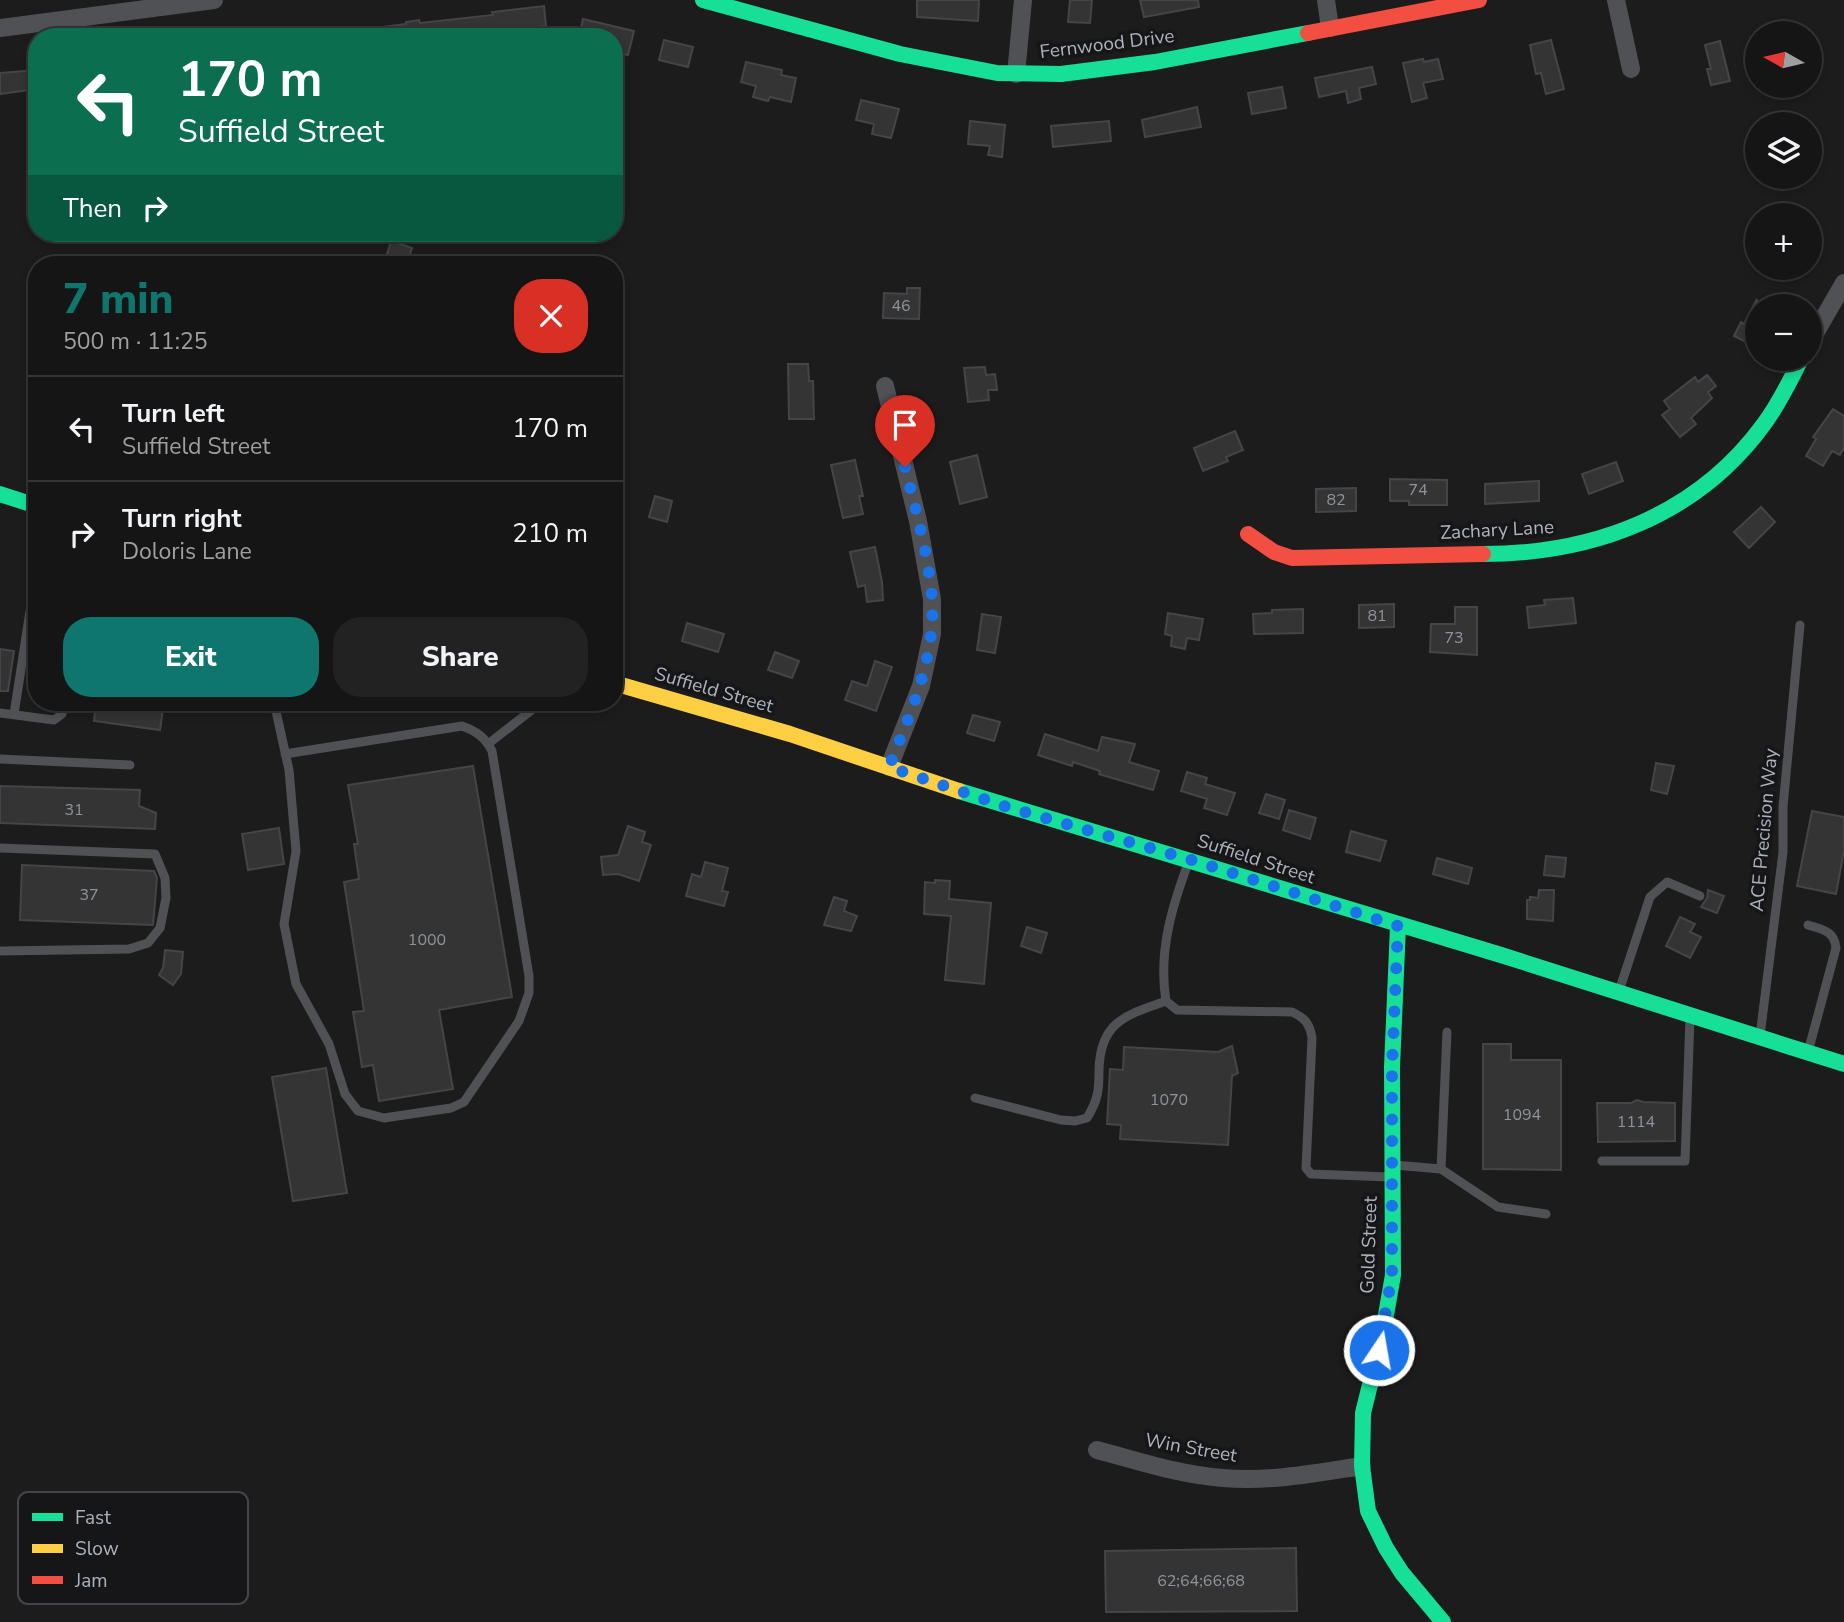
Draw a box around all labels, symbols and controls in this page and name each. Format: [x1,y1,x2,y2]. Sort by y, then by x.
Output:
north arrow [1745,21,1822,98]
map controls [1745,21,1822,371]
street label: Fernwood Drive [1038,23,1176,65]
text: 170 m [178,46,322,113]
icon: left [63,56,154,147]
text: Suffield Street [178,110,384,153]
button: layers [1745,112,1822,189]
icon: right [136,189,174,227]
text: Then [63,191,122,226]
button: + [1745,203,1822,280]
text: 7 min [63,271,173,328]
button: close [514,279,588,353]
button: − [1745,294,1822,371]
house number: 46 [891,295,911,317]
text: 500 m · 11:25 [63,326,208,357]
pin [875,395,935,467]
text: Turn left [122,396,225,431]
icon: arrive [886,406,924,444]
icon: left [63,410,101,448]
text: 170 m [512,411,588,446]
text: Suffield Street [122,431,270,462]
house number: 74 [1408,479,1428,501]
house number: 82 [1326,489,1346,511]
text: Turn right [122,501,241,536]
street label: Zachary Lane [1439,514,1555,546]
icon: right [63,515,101,553]
text: 210 m [512,516,588,551]
text: Doloris Lane [122,536,252,567]
house number: 81 [1367,605,1387,627]
button: Exit [63,617,319,697]
button: Share [333,617,588,697]
house number: 73 [1444,627,1464,649]
street label: Suffield Street [652,661,777,719]
street label: ACE Precision Way [1744,747,1784,913]
house number: 31 [64,799,84,821]
street label: Suffield Street [1194,828,1319,890]
house number: 37 [79,884,99,906]
house number: 1000 [408,929,446,951]
house number: 1070 [1150,1089,1188,1111]
house number: 1094 [1503,1104,1542,1126]
house number: 1114 [1617,1111,1656,1133]
street label: Gold Street [1354,1195,1384,1294]
position arrow [1342,1313,1416,1387]
street label: Win Street [1143,1427,1239,1469]
legend [18,1492,248,1604]
text: Fast [75,1505,111,1531]
text: Slow [75,1536,119,1562]
text: Jam [74,1568,108,1594]
house number: 62;64;66;68 [1157,1570,1245,1592]

